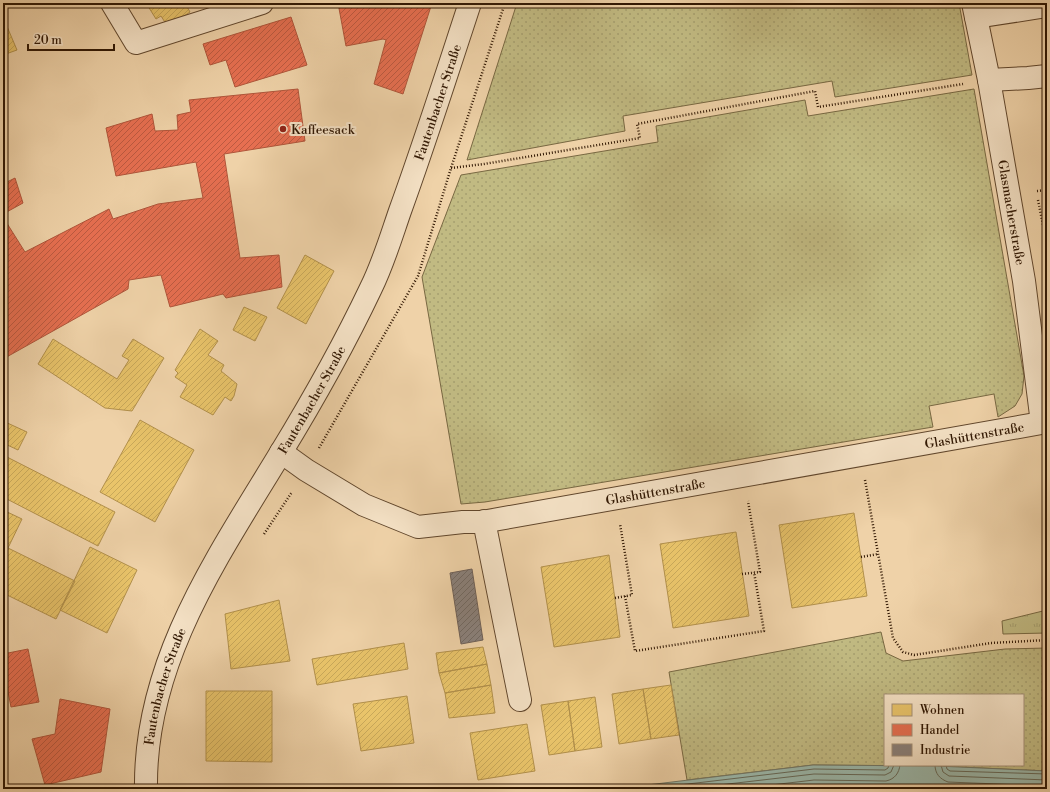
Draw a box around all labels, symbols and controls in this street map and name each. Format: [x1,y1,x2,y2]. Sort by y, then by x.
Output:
scale bar [28,26,114,52]
text: 20 m [34,33,62,48]
street label: Fautenbacher Straße [411,42,465,163]
place label: Kaffeesack [291,122,356,138]
marker: Kaffeesack [278,124,288,134]
street label: Glasmacherstraße [994,159,1028,267]
street label: Fautenbacher Straße [275,343,350,457]
street label: Glashüttenstraße [923,419,1026,453]
street label: Glashüttenstraße [604,476,707,509]
street label: Fautenbacher Straße [141,625,190,746]
legend [884,694,1024,766]
text: Wohnen [919,703,964,718]
text: Handel [920,723,960,738]
text: Industrie [920,743,970,758]

